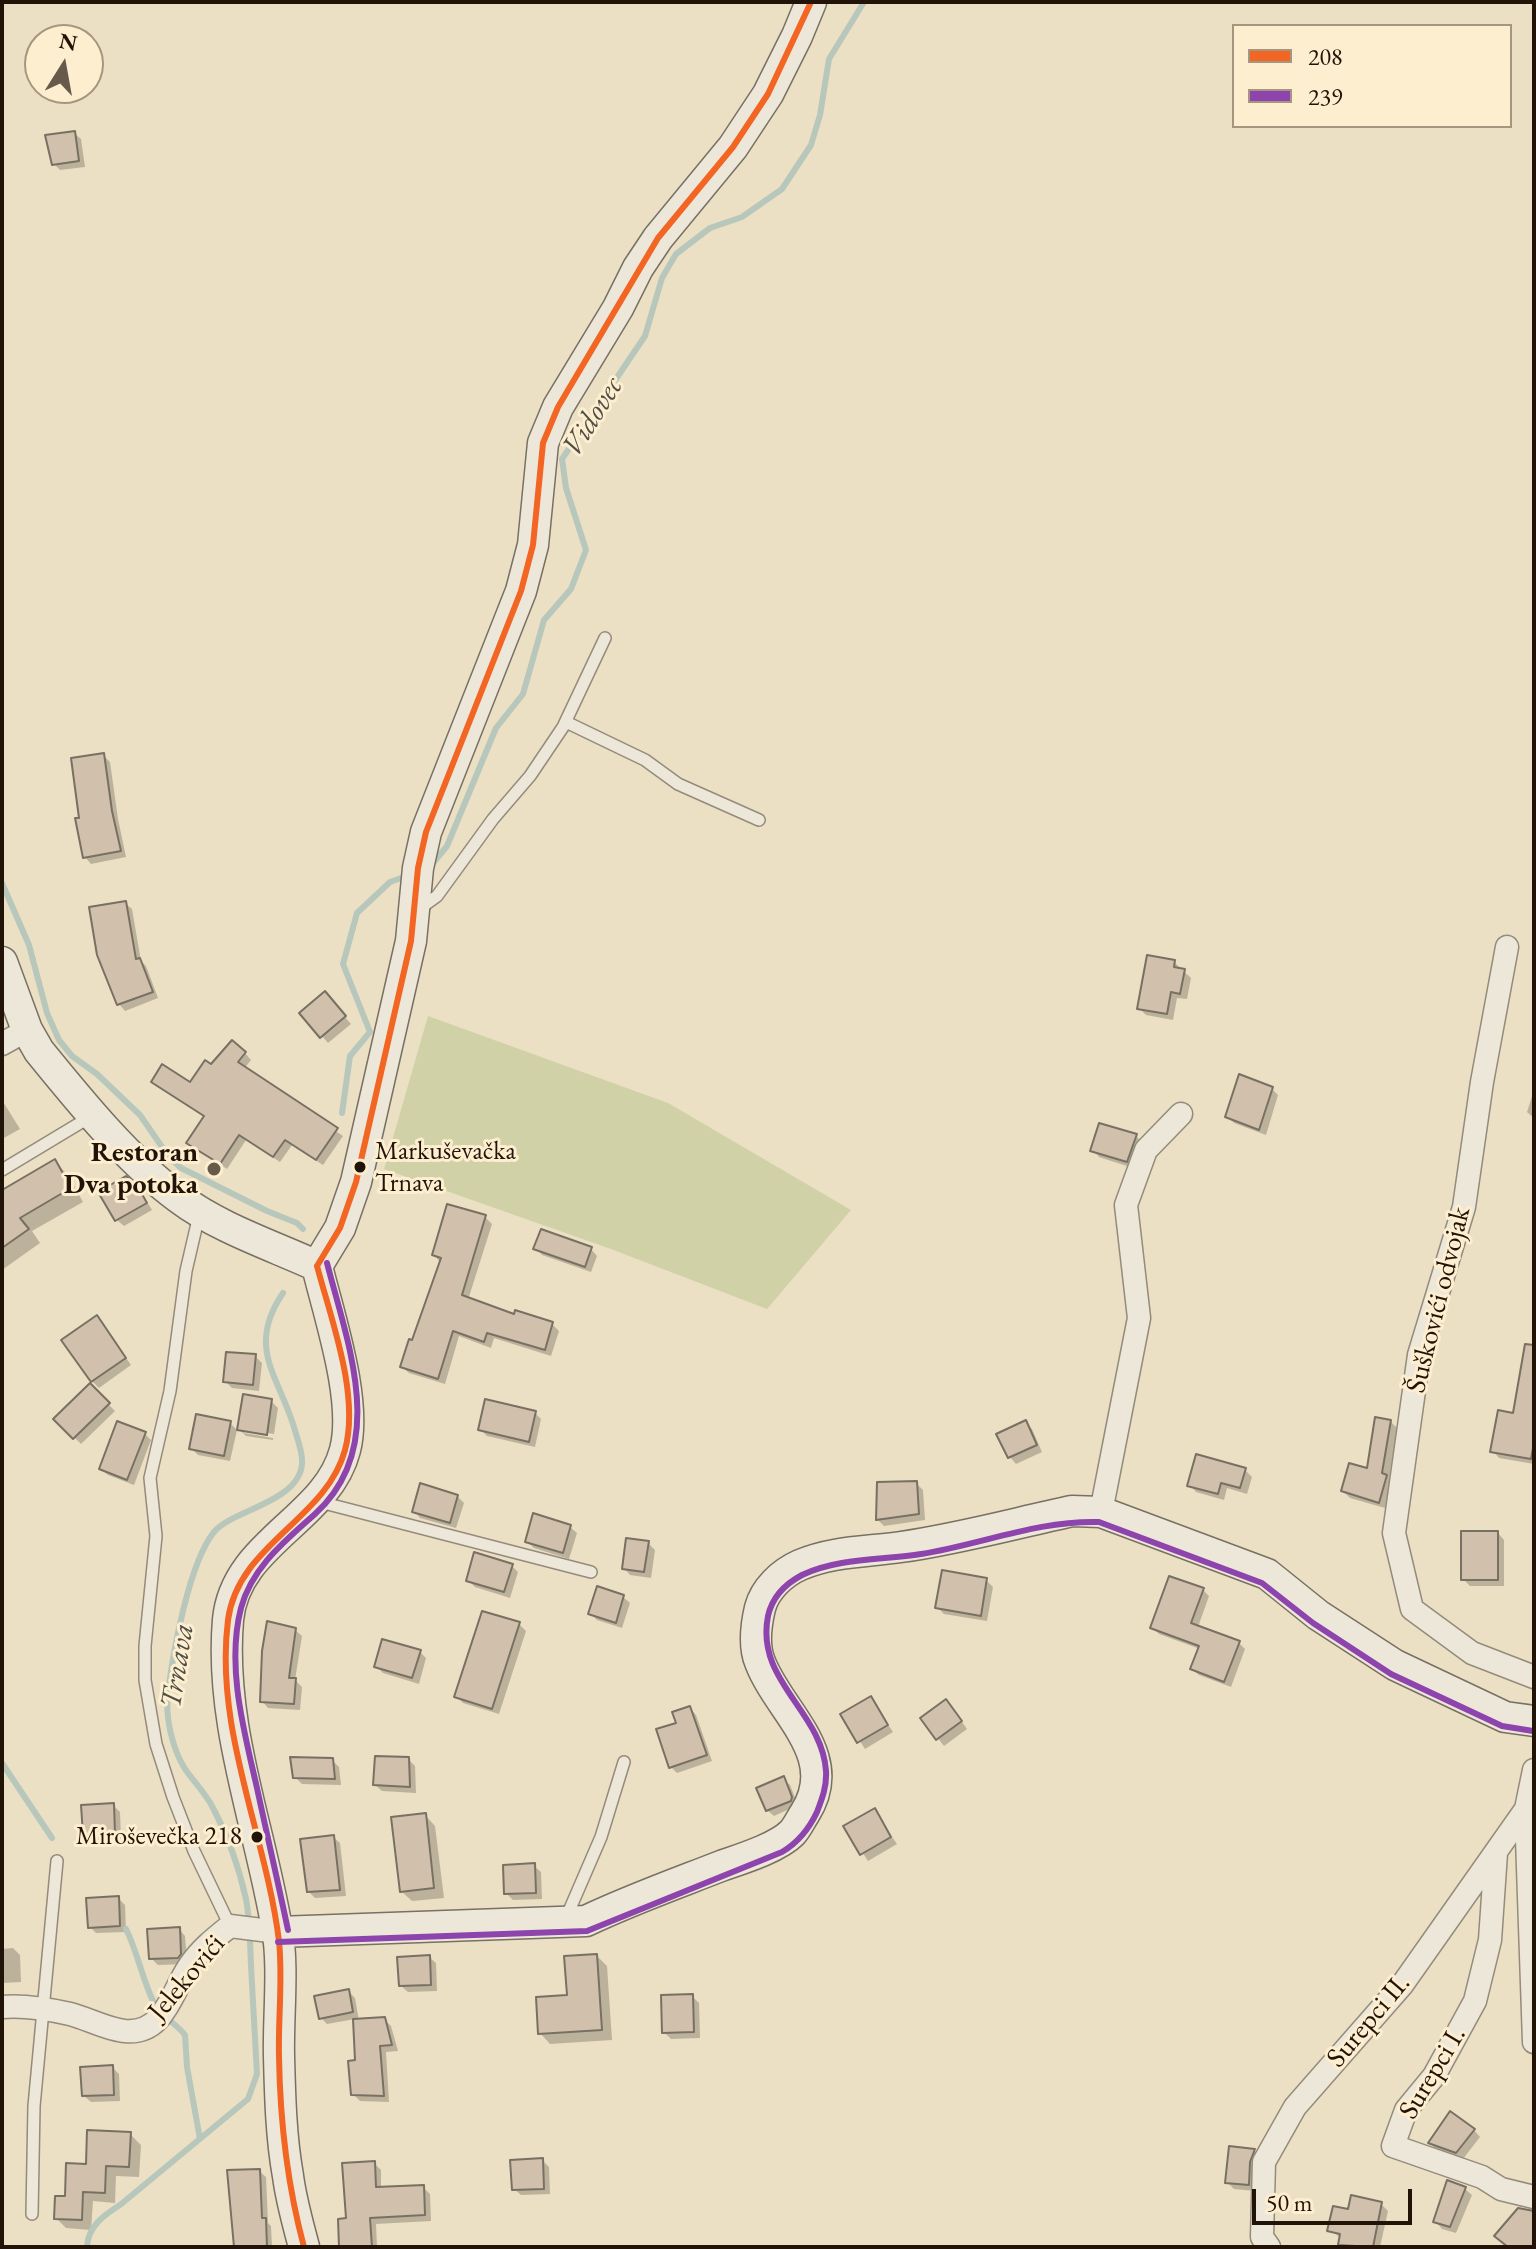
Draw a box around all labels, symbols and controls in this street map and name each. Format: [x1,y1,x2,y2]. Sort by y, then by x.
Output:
north arrow [24,24,104,104]
legend [1232,24,1512,128]
text: N [57,26,80,58]
text: 208 [1308,41,1343,72]
text: 239 [1308,81,1343,112]
water label: Vidovec [555,371,631,463]
place label: Restoran Dva potoka [64,1136,198,1202]
place label: Markuševačka Trnava [375,1136,516,1198]
marker: Markuševačka Trnava [352,1159,368,1175]
marker: Restoran Dva potoka [205,1160,223,1178]
street label: Šuškovići odvojak [1400,1204,1478,1396]
water label: Trnava [154,1621,202,1711]
place label: Miroševečka 218 [76,1821,242,1853]
marker: Miroševečka 218 [249,1829,265,1845]
street label: Jelekovići [141,1928,233,2028]
street label: Surepci II. [1320,1967,1418,2075]
street label: Surepci I. [1392,2020,1474,2126]
scale bar [1256,2173,1416,2223]
text: 50 m [1266,2187,1313,2218]

